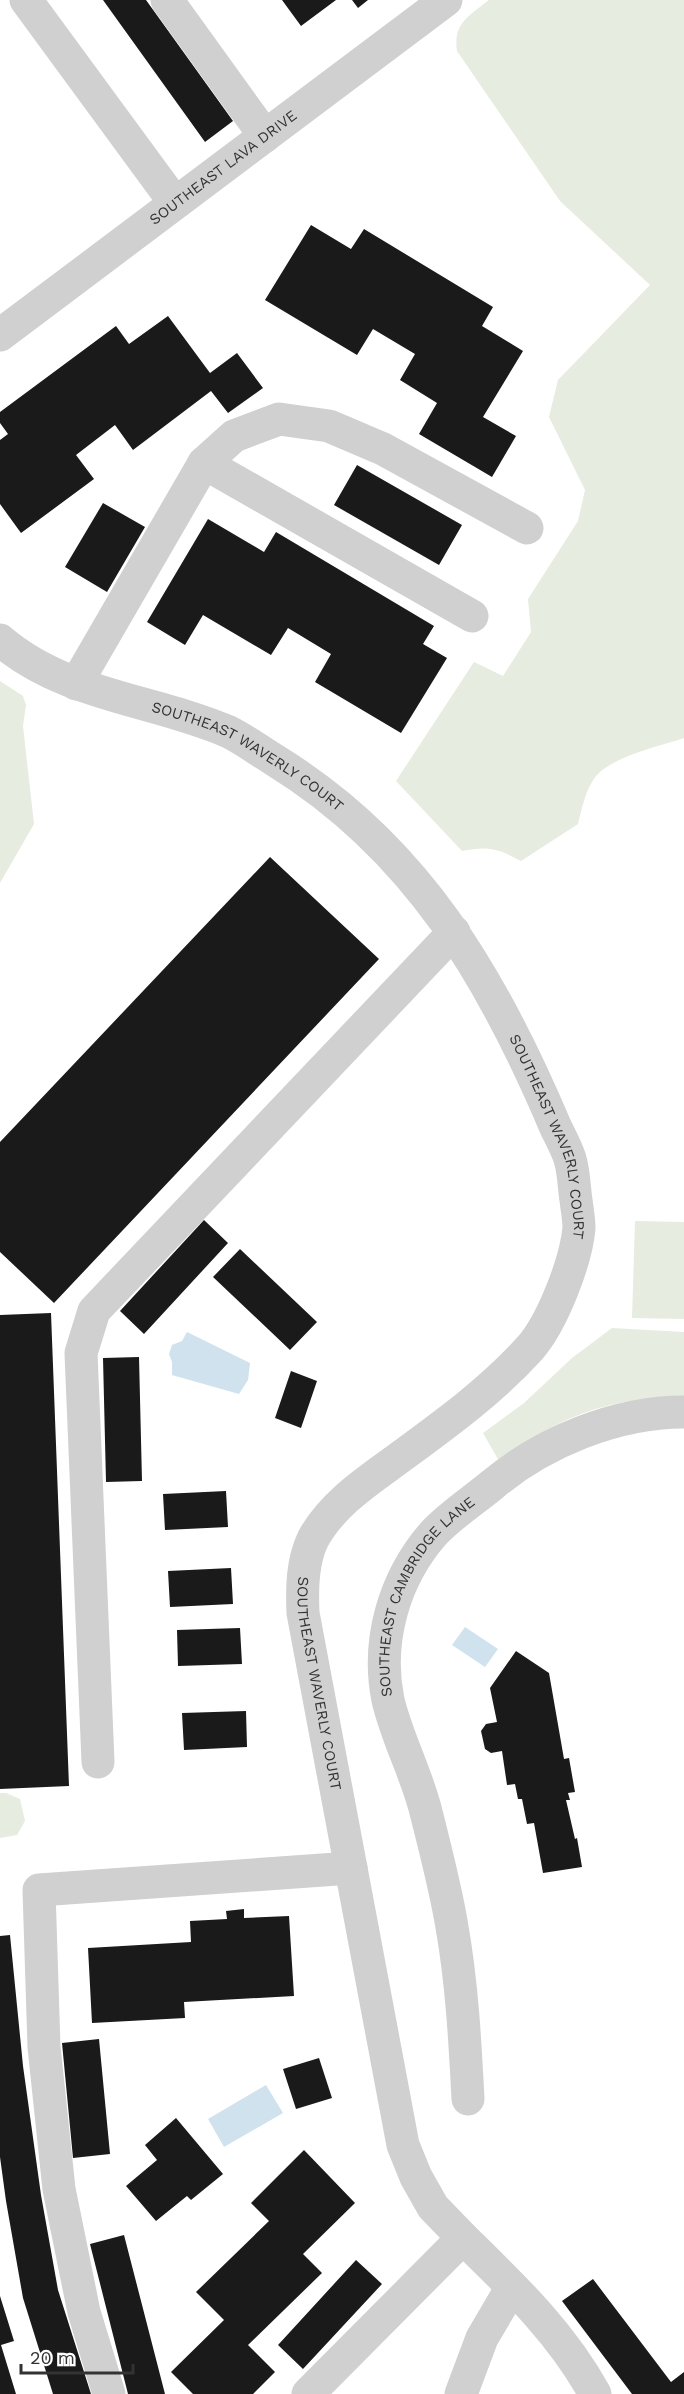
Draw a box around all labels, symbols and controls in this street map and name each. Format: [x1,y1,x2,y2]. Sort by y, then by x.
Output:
street label: SOUTHEAST LAVA DRIVE [146,106,300,229]
street label: SOUTHEAST WAVERLY COURT [150,698,347,815]
street label: SOUTHEAST WAVERLY COURT [505,1031,588,1240]
street label: SOUTHEAST CAMBRIDGE LANE [375,1493,478,1698]
street label: SOUTHEAST WAVERLY COURT [294,1576,345,1792]
scale bar [21,2337,134,2375]
text: 20 m [30,2347,75,2368]

